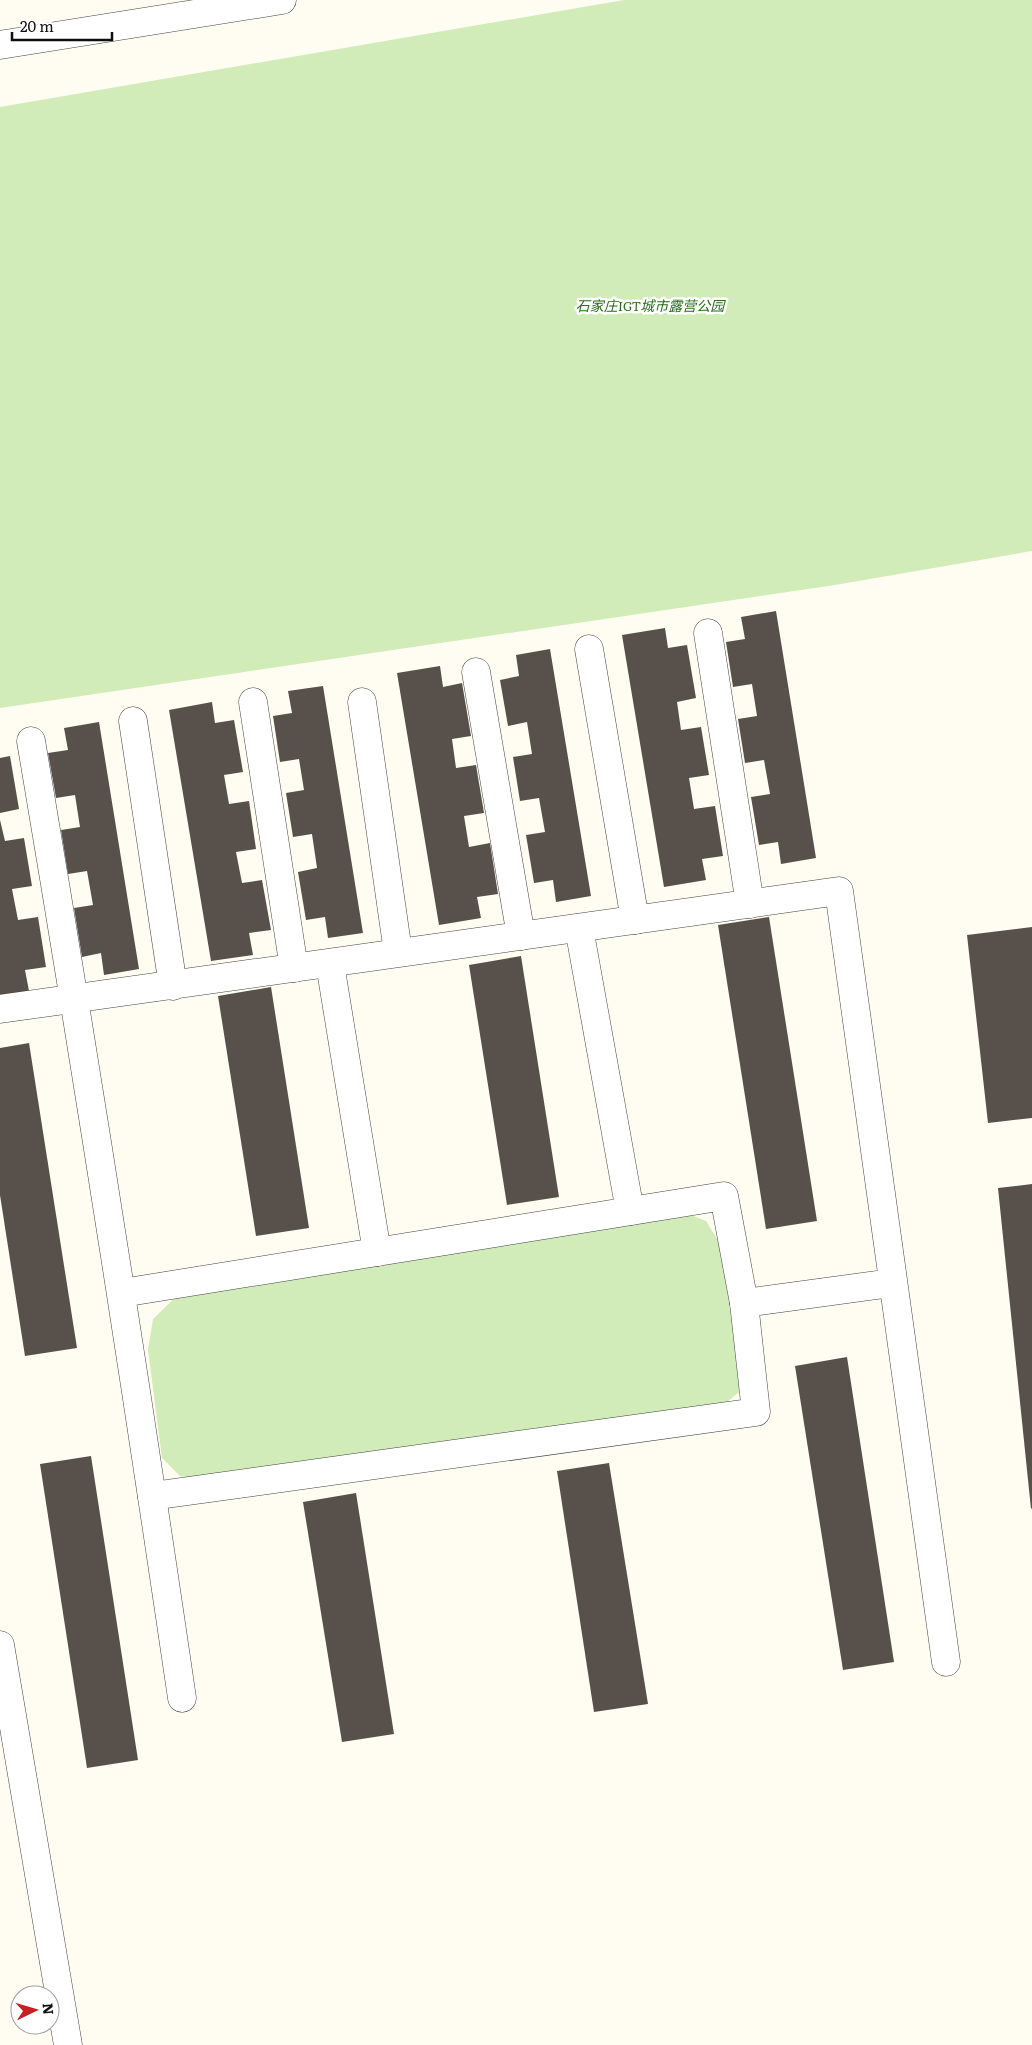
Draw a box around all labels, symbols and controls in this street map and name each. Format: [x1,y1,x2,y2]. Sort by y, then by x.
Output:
scale bar [12,10,112,42]
text: 20 m [20,14,54,37]
park label: 石家庄IGT城市露营公园 [576,295,726,315]
north arrow [10,1985,60,2035]
text: N [38,2002,59,2016]

